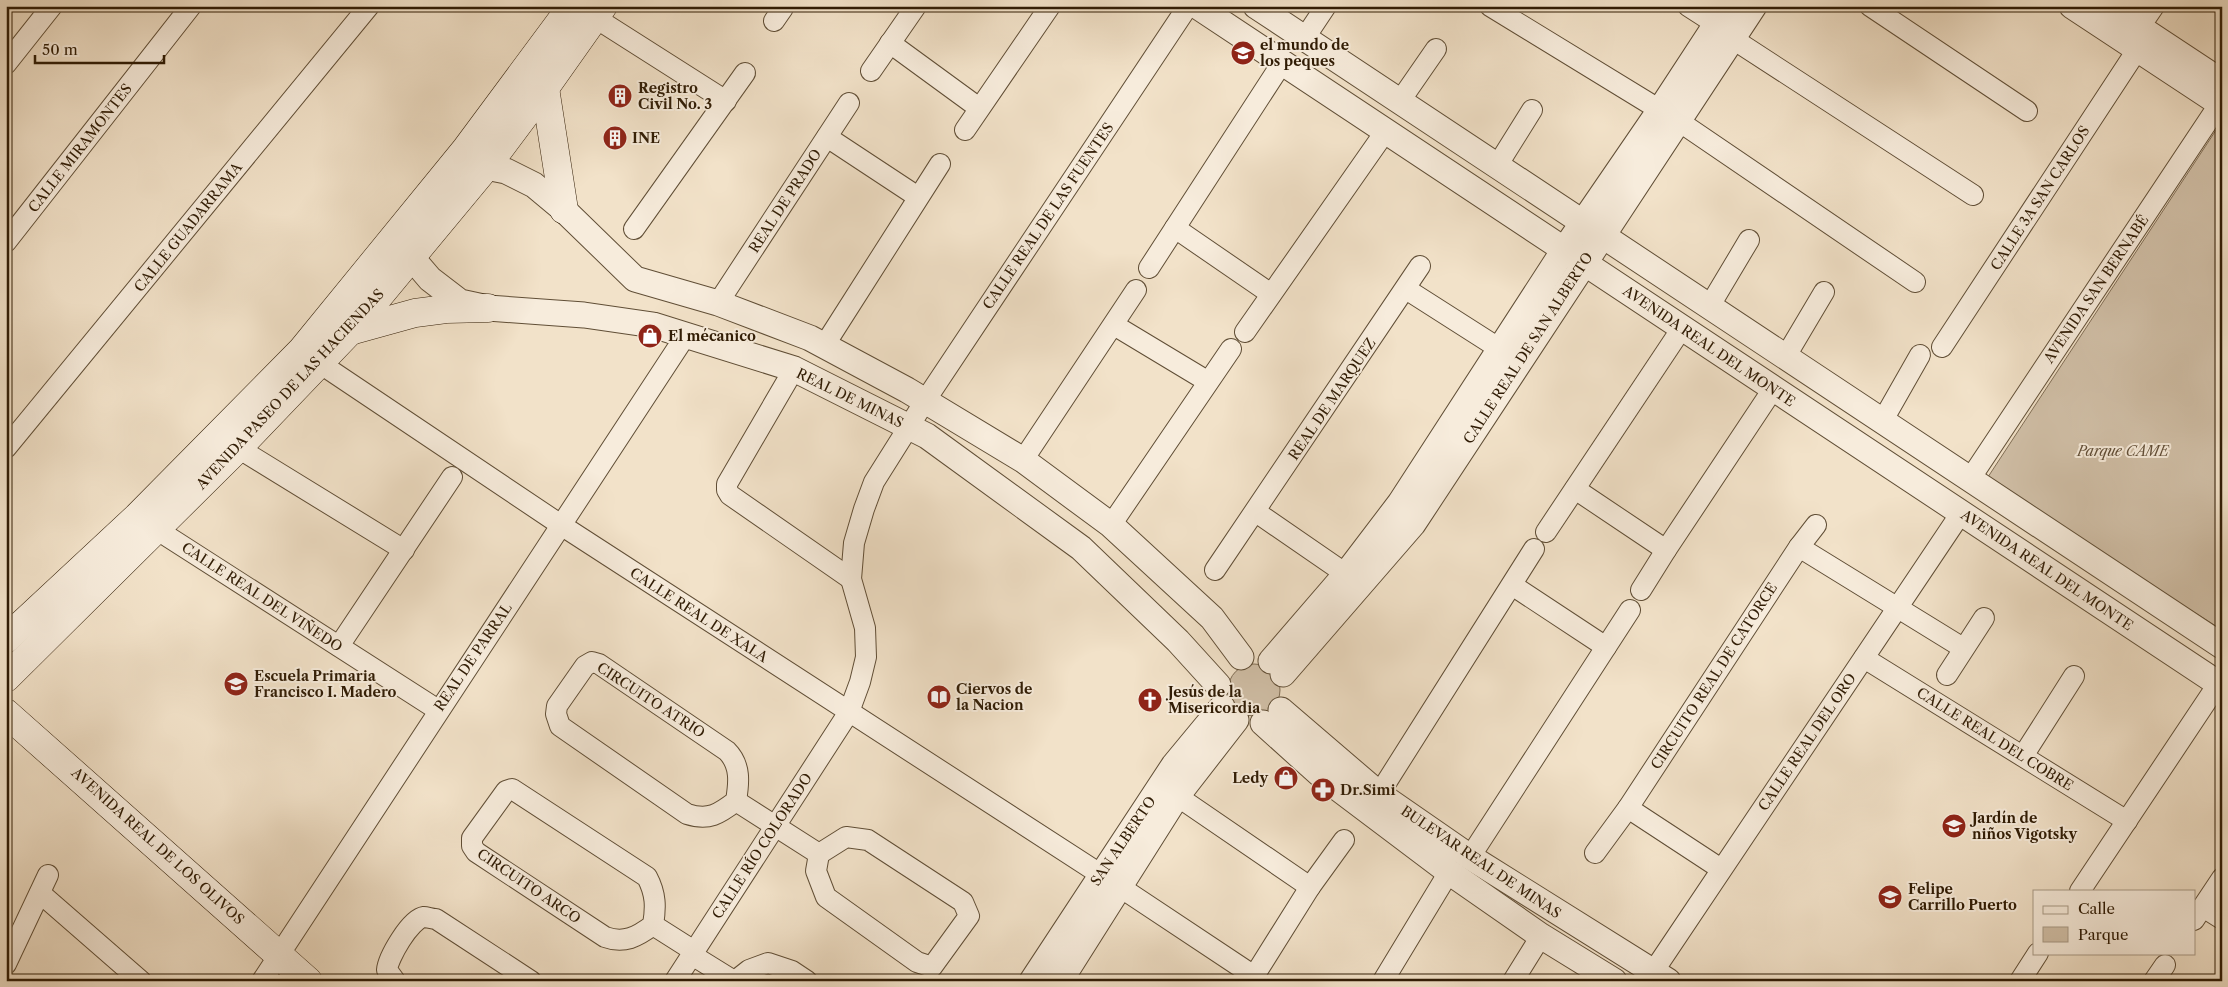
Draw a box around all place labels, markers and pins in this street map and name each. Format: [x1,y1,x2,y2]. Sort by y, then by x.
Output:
place label: el mundo de los peques [1260,36,1349,70]
school or university icon: el mundo de los peques [1230,40,1256,66]
place label: Registro Civil No. 3 [638,79,712,113]
building icon: Registro Civil No. 3 [607,83,633,109]
building icon: INE [602,125,628,151]
place label: INE [632,129,660,147]
shop icon: El mécanico [637,323,663,349]
place label: El mécanico [668,327,756,345]
place label: Escuela Primaria Francisco I. Madero [254,667,397,701]
school or university icon: Escuela Primaria Francisco I. Madero [223,671,249,697]
place label: Ciervos de la Nacion [956,680,1032,714]
place label: Jesús de la Misericordia [1165,683,1261,717]
library icon: Ciervos de la Nacion [926,684,952,710]
church icon: Jesús de la Misericordia [1137,687,1163,713]
shop icon: Ledy [1273,765,1299,791]
place label: Ledy [1232,769,1268,787]
pharmacy icon: Dr.Simi [1310,777,1336,803]
place label: Dr.Simi [1340,781,1396,799]
place label: Jardín de niños Vigotsky [1969,809,2077,843]
school or university icon: Jardín de niños Vigotsky [1941,813,1967,839]
place label: Felipe Carrillo Puerto [1908,880,2017,914]
school or university icon: Felipe Carrillo Puerto [1877,884,1903,910]

